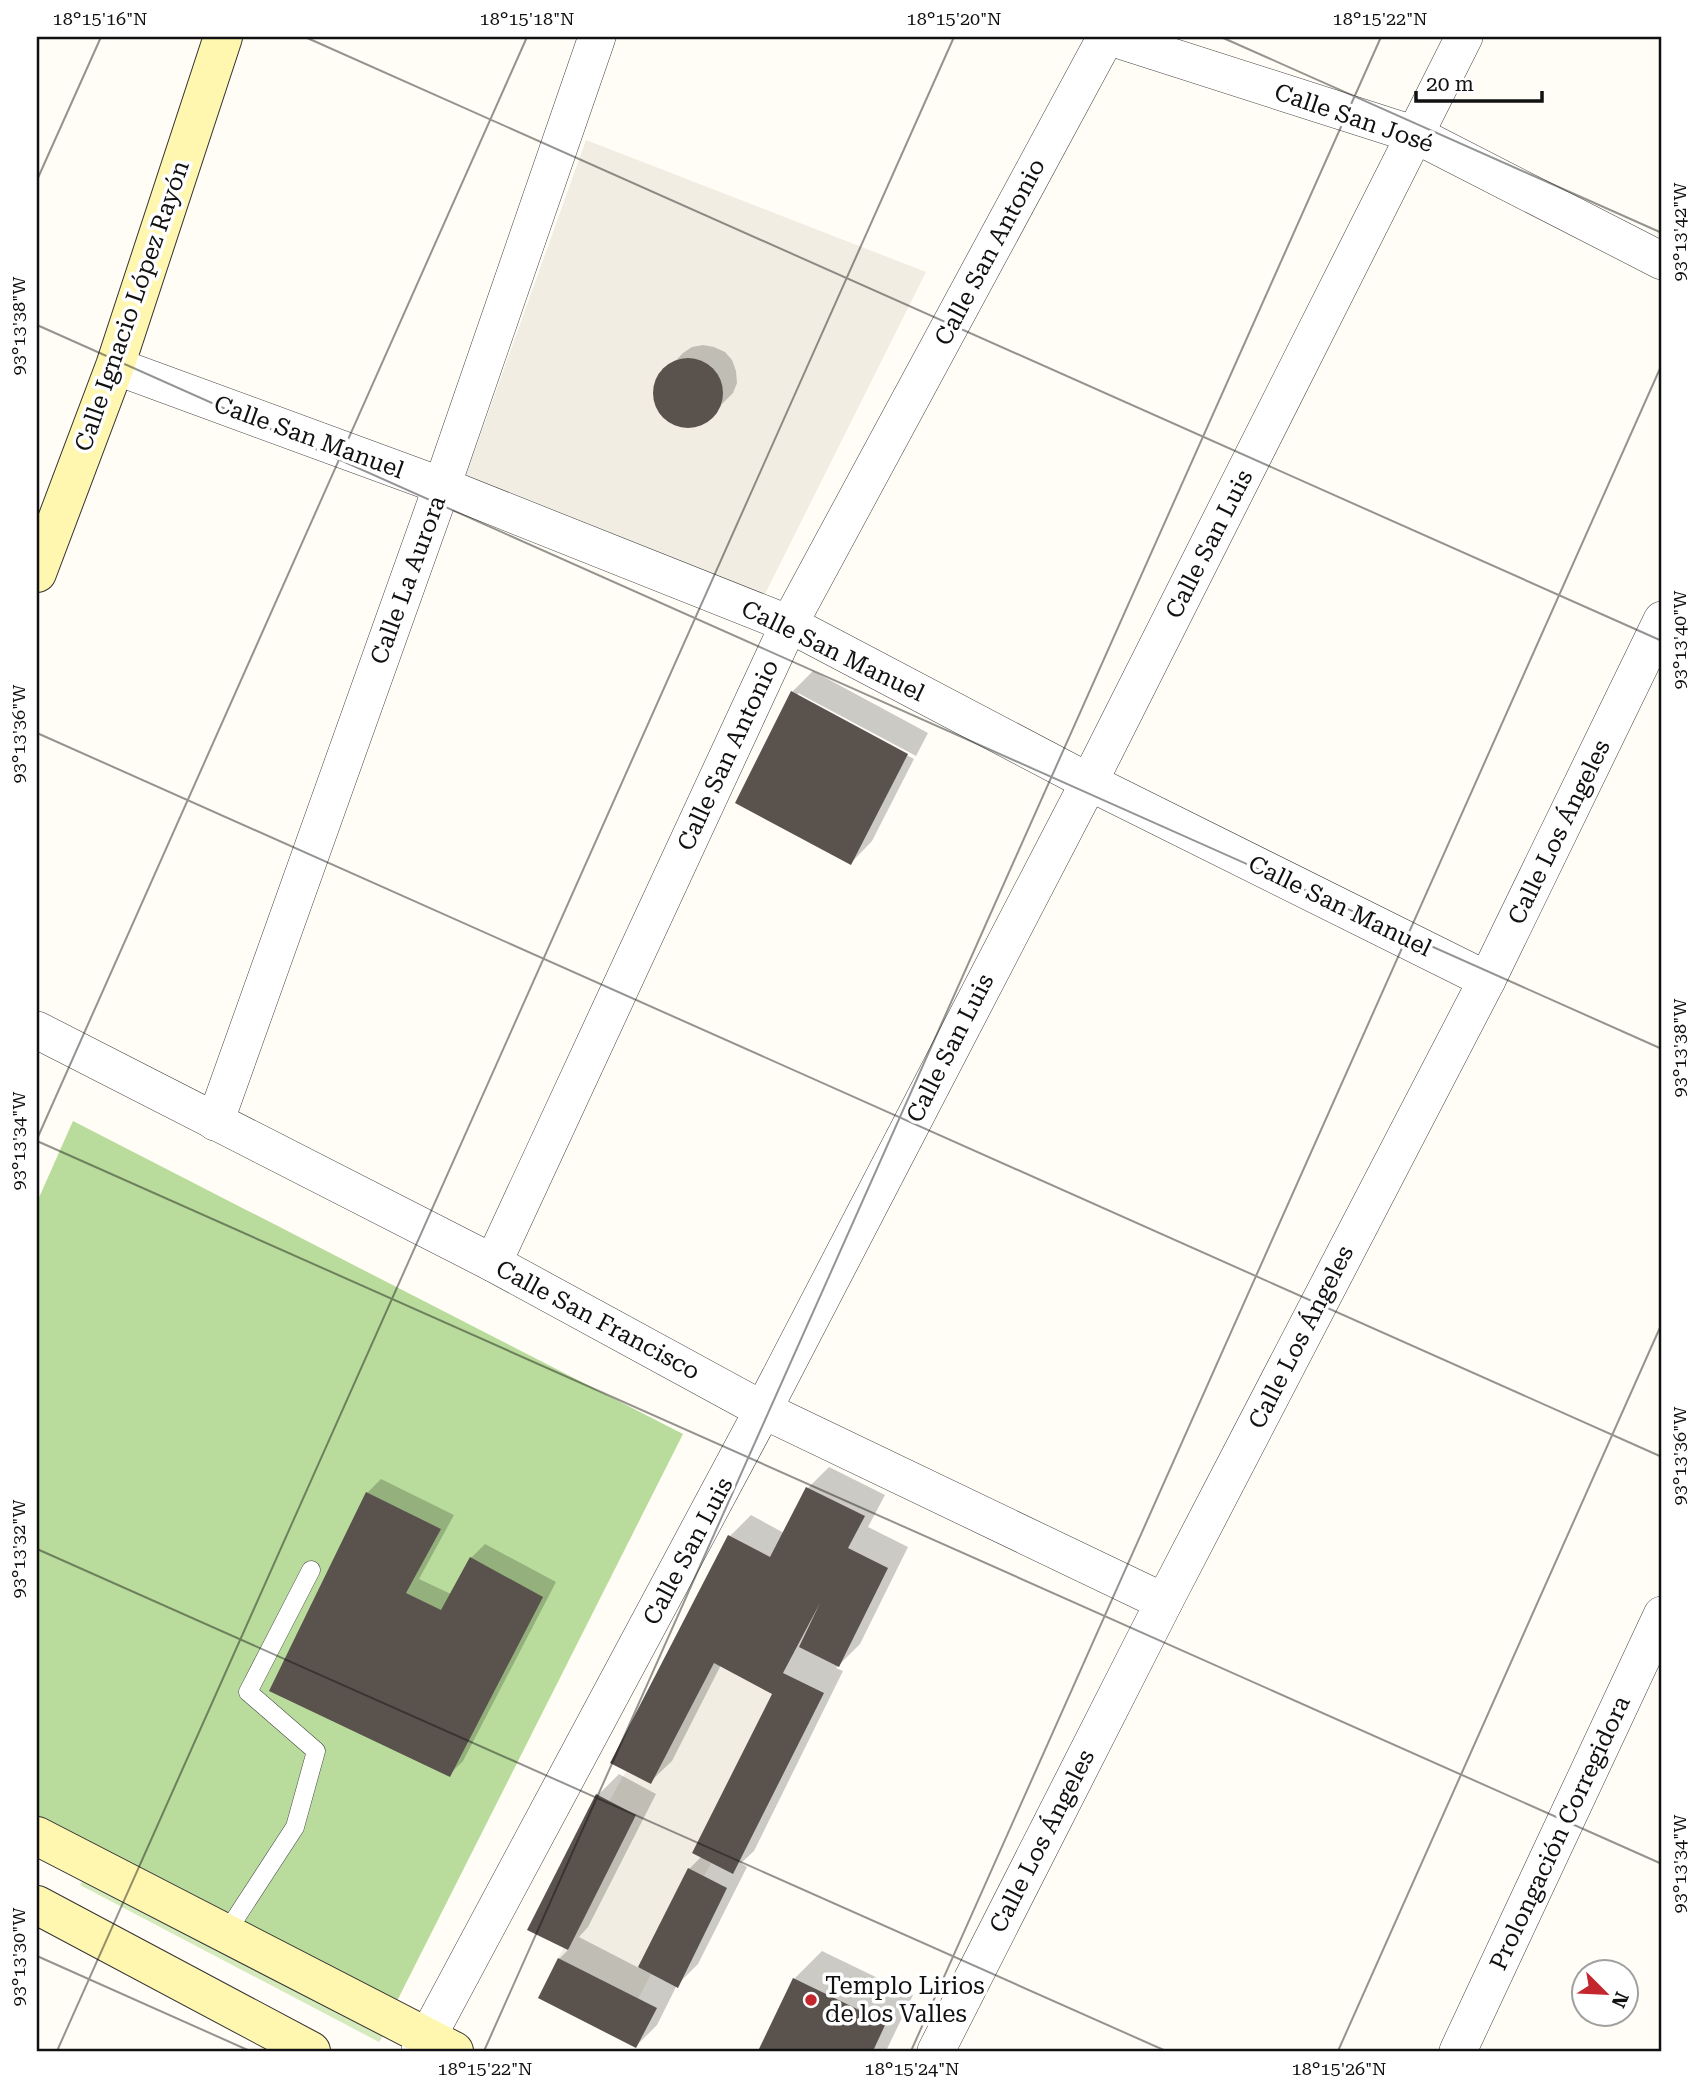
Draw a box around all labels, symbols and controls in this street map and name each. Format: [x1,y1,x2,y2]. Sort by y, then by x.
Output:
text: 18°15'16"N [53,8,147,29]
text: 18°15'18"N [480,8,574,29]
text: 18°15'20"N [907,8,1001,29]
text: 18°15'22"N [1333,8,1427,29]
scale bar [1416,60,1542,104]
text: 20 m [1426,72,1474,96]
street label: Calle San José [1271,78,1437,158]
street label: Calle San Antonio [929,154,1051,350]
street label: Calle Ignacio López Rayón [69,157,195,455]
text: 93°13'42"W [1669,182,1690,281]
text: 93°13'38"W [8,276,29,375]
street label: Calle San Manuel [210,390,408,484]
street label: Calle San Luis [1160,465,1258,623]
street label: Calle La Aurora [365,492,451,668]
text: 93°13'40"W [1669,590,1690,689]
street label: Calle San Manuel [737,595,929,707]
street label: Calle San Antonio [671,655,785,855]
text: 93°13'36"W [8,684,29,783]
street label: Calle Los Ángeles [1501,735,1616,929]
street label: Calle San Manuel [1244,850,1436,962]
street label: Calle San Luis [901,969,999,1127]
text: 93°13'38"W [1669,998,1690,1097]
text: 93°13'34"W [8,1091,29,1190]
street label: Calle Los Ángeles [1242,1240,1359,1433]
street label: Calle San Francisco [491,1254,705,1386]
text: 93°13'36"W [1669,1406,1690,1505]
street label: Calle San Luis [637,1472,739,1630]
text: 93°13'32"W [8,1499,29,1598]
street label: Prolongación Corregidora [1484,1691,1636,1975]
street label: Calle Los Ángeles [983,1744,1100,1937]
text: 93°13'34"W [1669,1814,1690,1913]
text: 93°13'30"W [8,1907,29,2006]
north arrow [1570,1958,1640,2028]
place label: Templo Lirios de los Valles [825,1972,985,2028]
text: N [1606,1988,1634,2011]
marker: Templo Lirios de los Valles [803,1992,819,2008]
text: 18°15'22"N [438,2058,532,2079]
text: 18°15'24"N [865,2058,959,2079]
text: 18°15'26"N [1292,2058,1386,2079]

